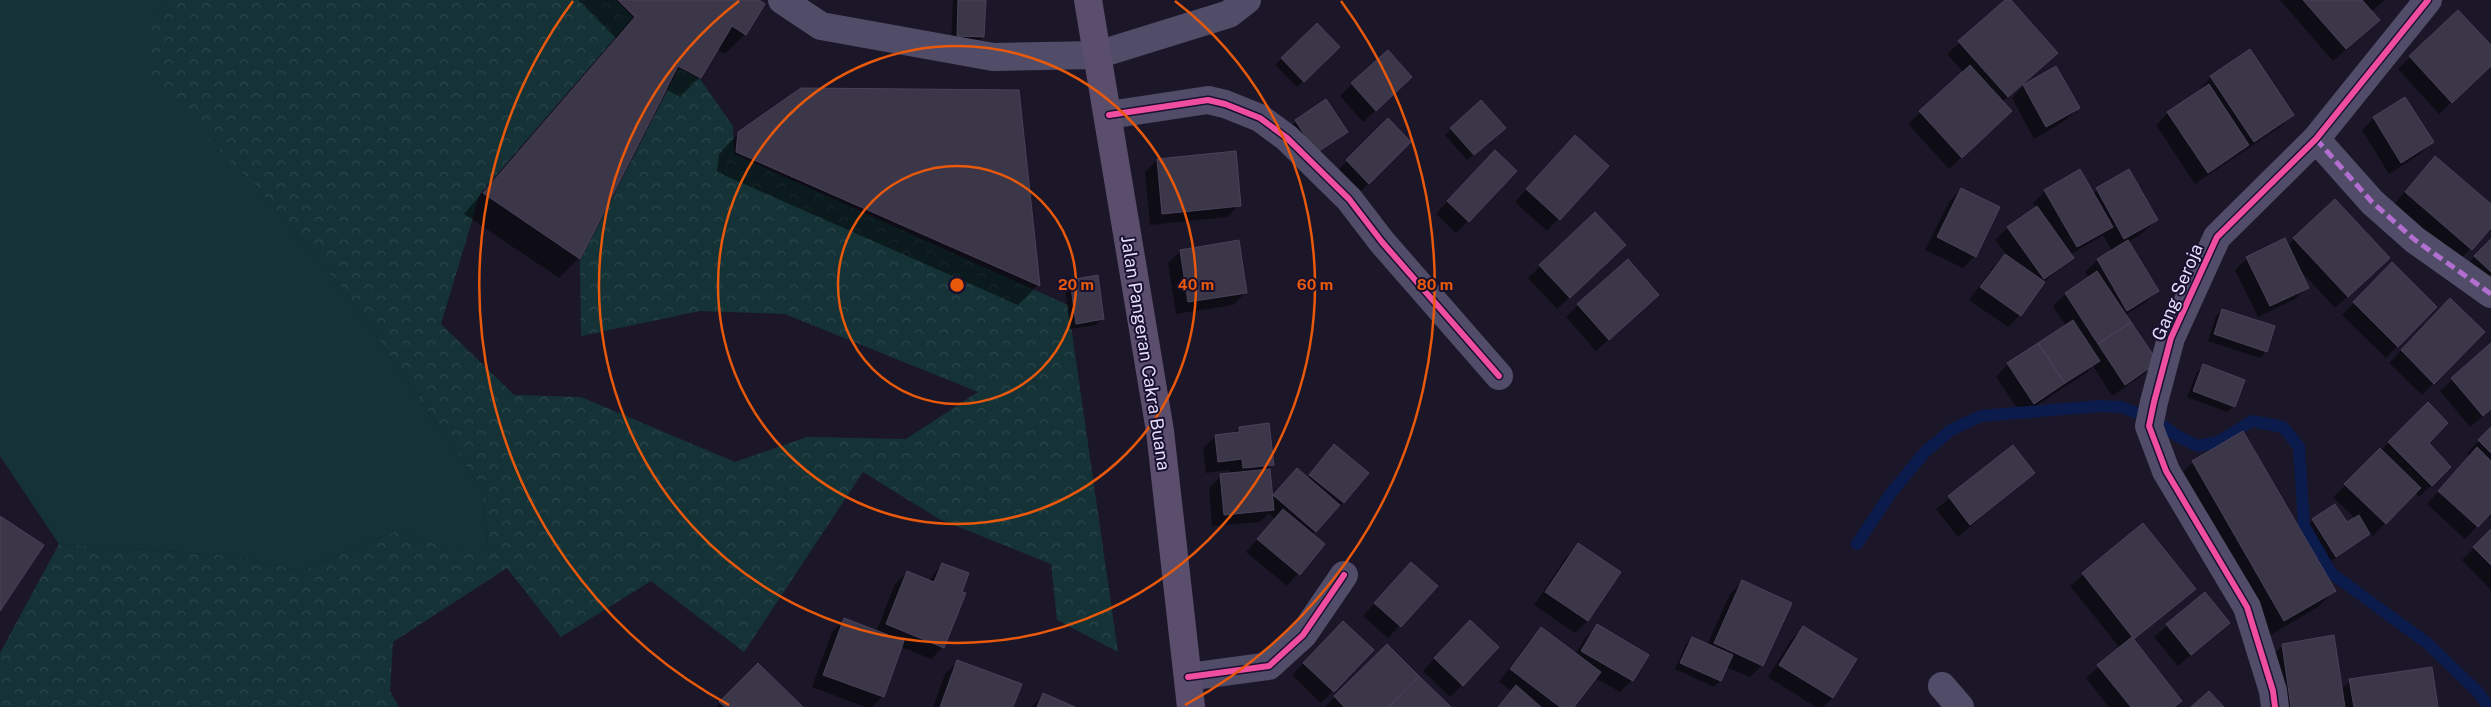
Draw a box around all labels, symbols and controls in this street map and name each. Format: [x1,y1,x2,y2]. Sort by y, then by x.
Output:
street label: Jalan Pangeran Cakra Buana [1117,234,1175,472]
street label: Gang Seroja [2147,240,2207,344]
centre of rings [948,276,966,294]
text: 20 m [1058,276,1094,293]
text: 40 m [1178,276,1214,293]
text: 60 m [1297,276,1333,293]
text: 80 m [1417,276,1453,293]

